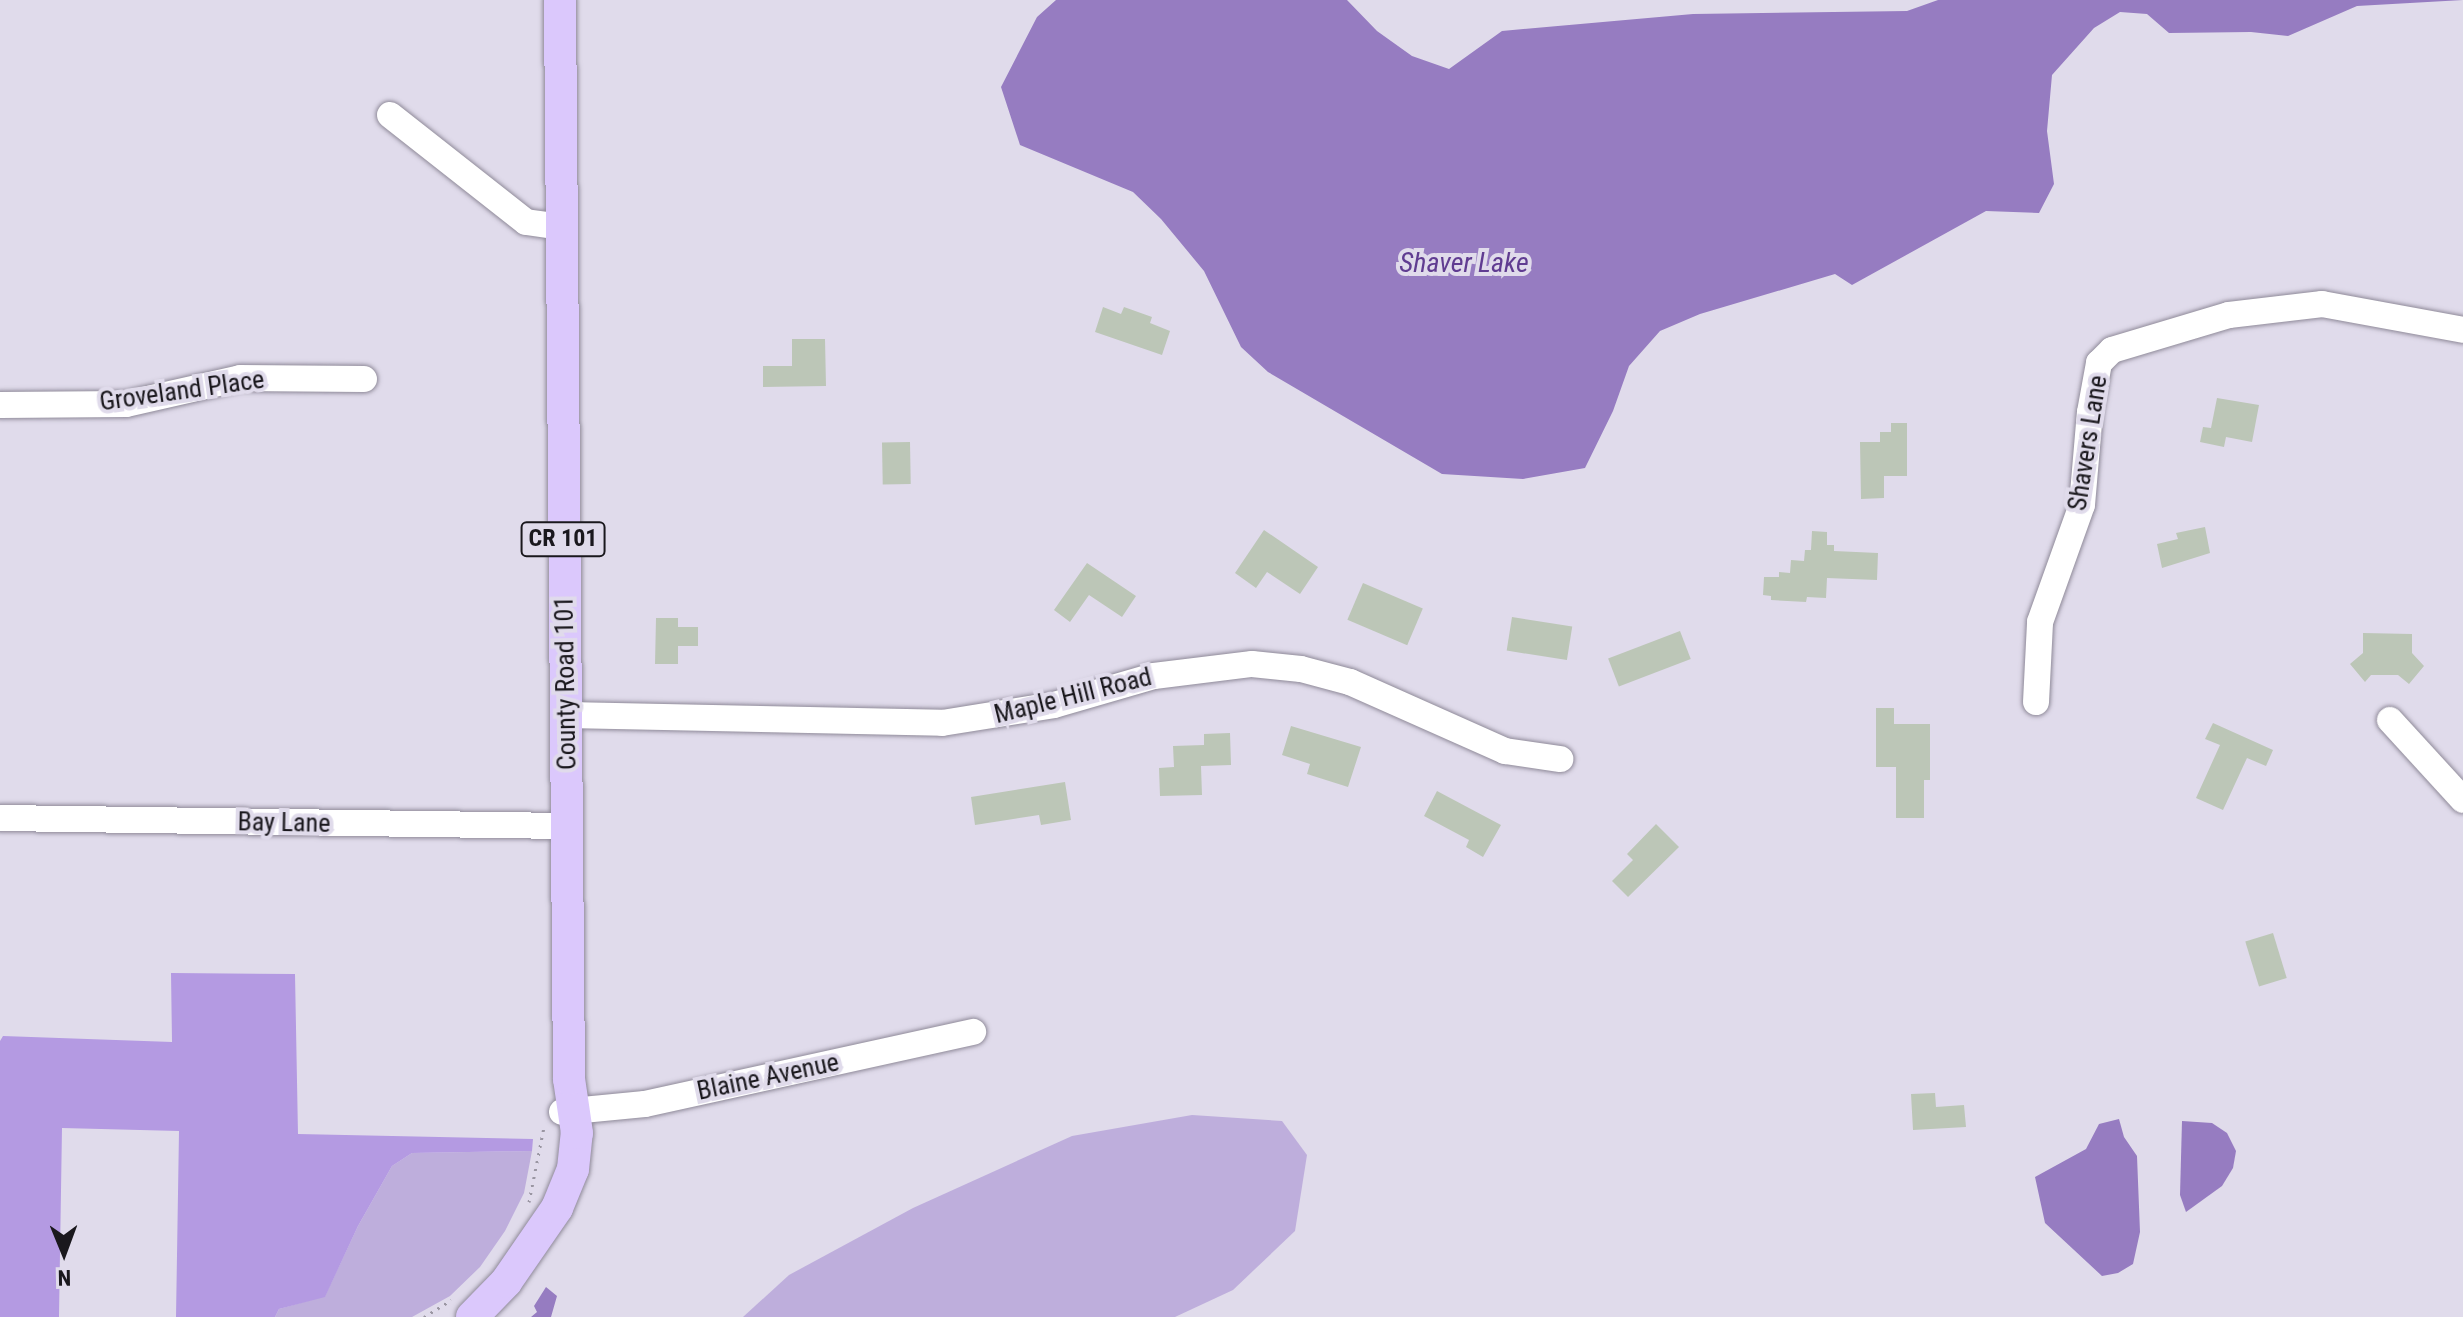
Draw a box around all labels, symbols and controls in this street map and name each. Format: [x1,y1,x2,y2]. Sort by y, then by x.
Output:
water label: Shaver Lake [1399,246,1529,280]
street label: Groveland Place [98,364,266,418]
street label: Shavers Lane [2062,373,2114,513]
road number: CR 101 [519,519,607,559]
street label: County Road 101 [549,596,583,770]
street label: Maple Hill Road [991,661,1155,731]
street label: Bay Lane [237,807,331,839]
street label: Blaine Avenue [694,1047,842,1107]
north arrow [24,1213,104,1293]
text: N [57,1265,71,1290]

